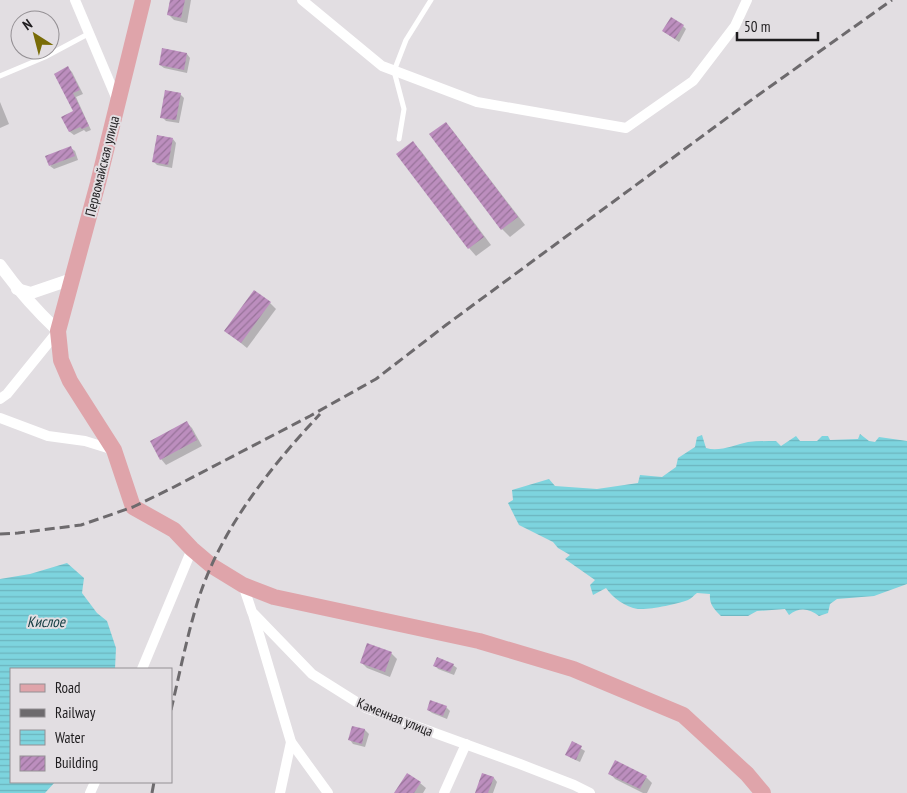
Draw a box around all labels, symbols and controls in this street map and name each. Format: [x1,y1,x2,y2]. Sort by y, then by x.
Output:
north arrow [10,10,60,60]
scale bar [737,10,818,42]
text: N [19,15,36,34]
text: 50 m [744,17,770,36]
street label: Первомайская улица [81,114,123,218]
water label: Кислое [27,612,66,631]
legend [10,668,172,783]
text: Road [55,678,81,697]
street label: Каменная улица [354,694,436,740]
text: Railway [55,703,96,722]
text: Water [55,728,86,747]
text: Building [55,753,98,772]

